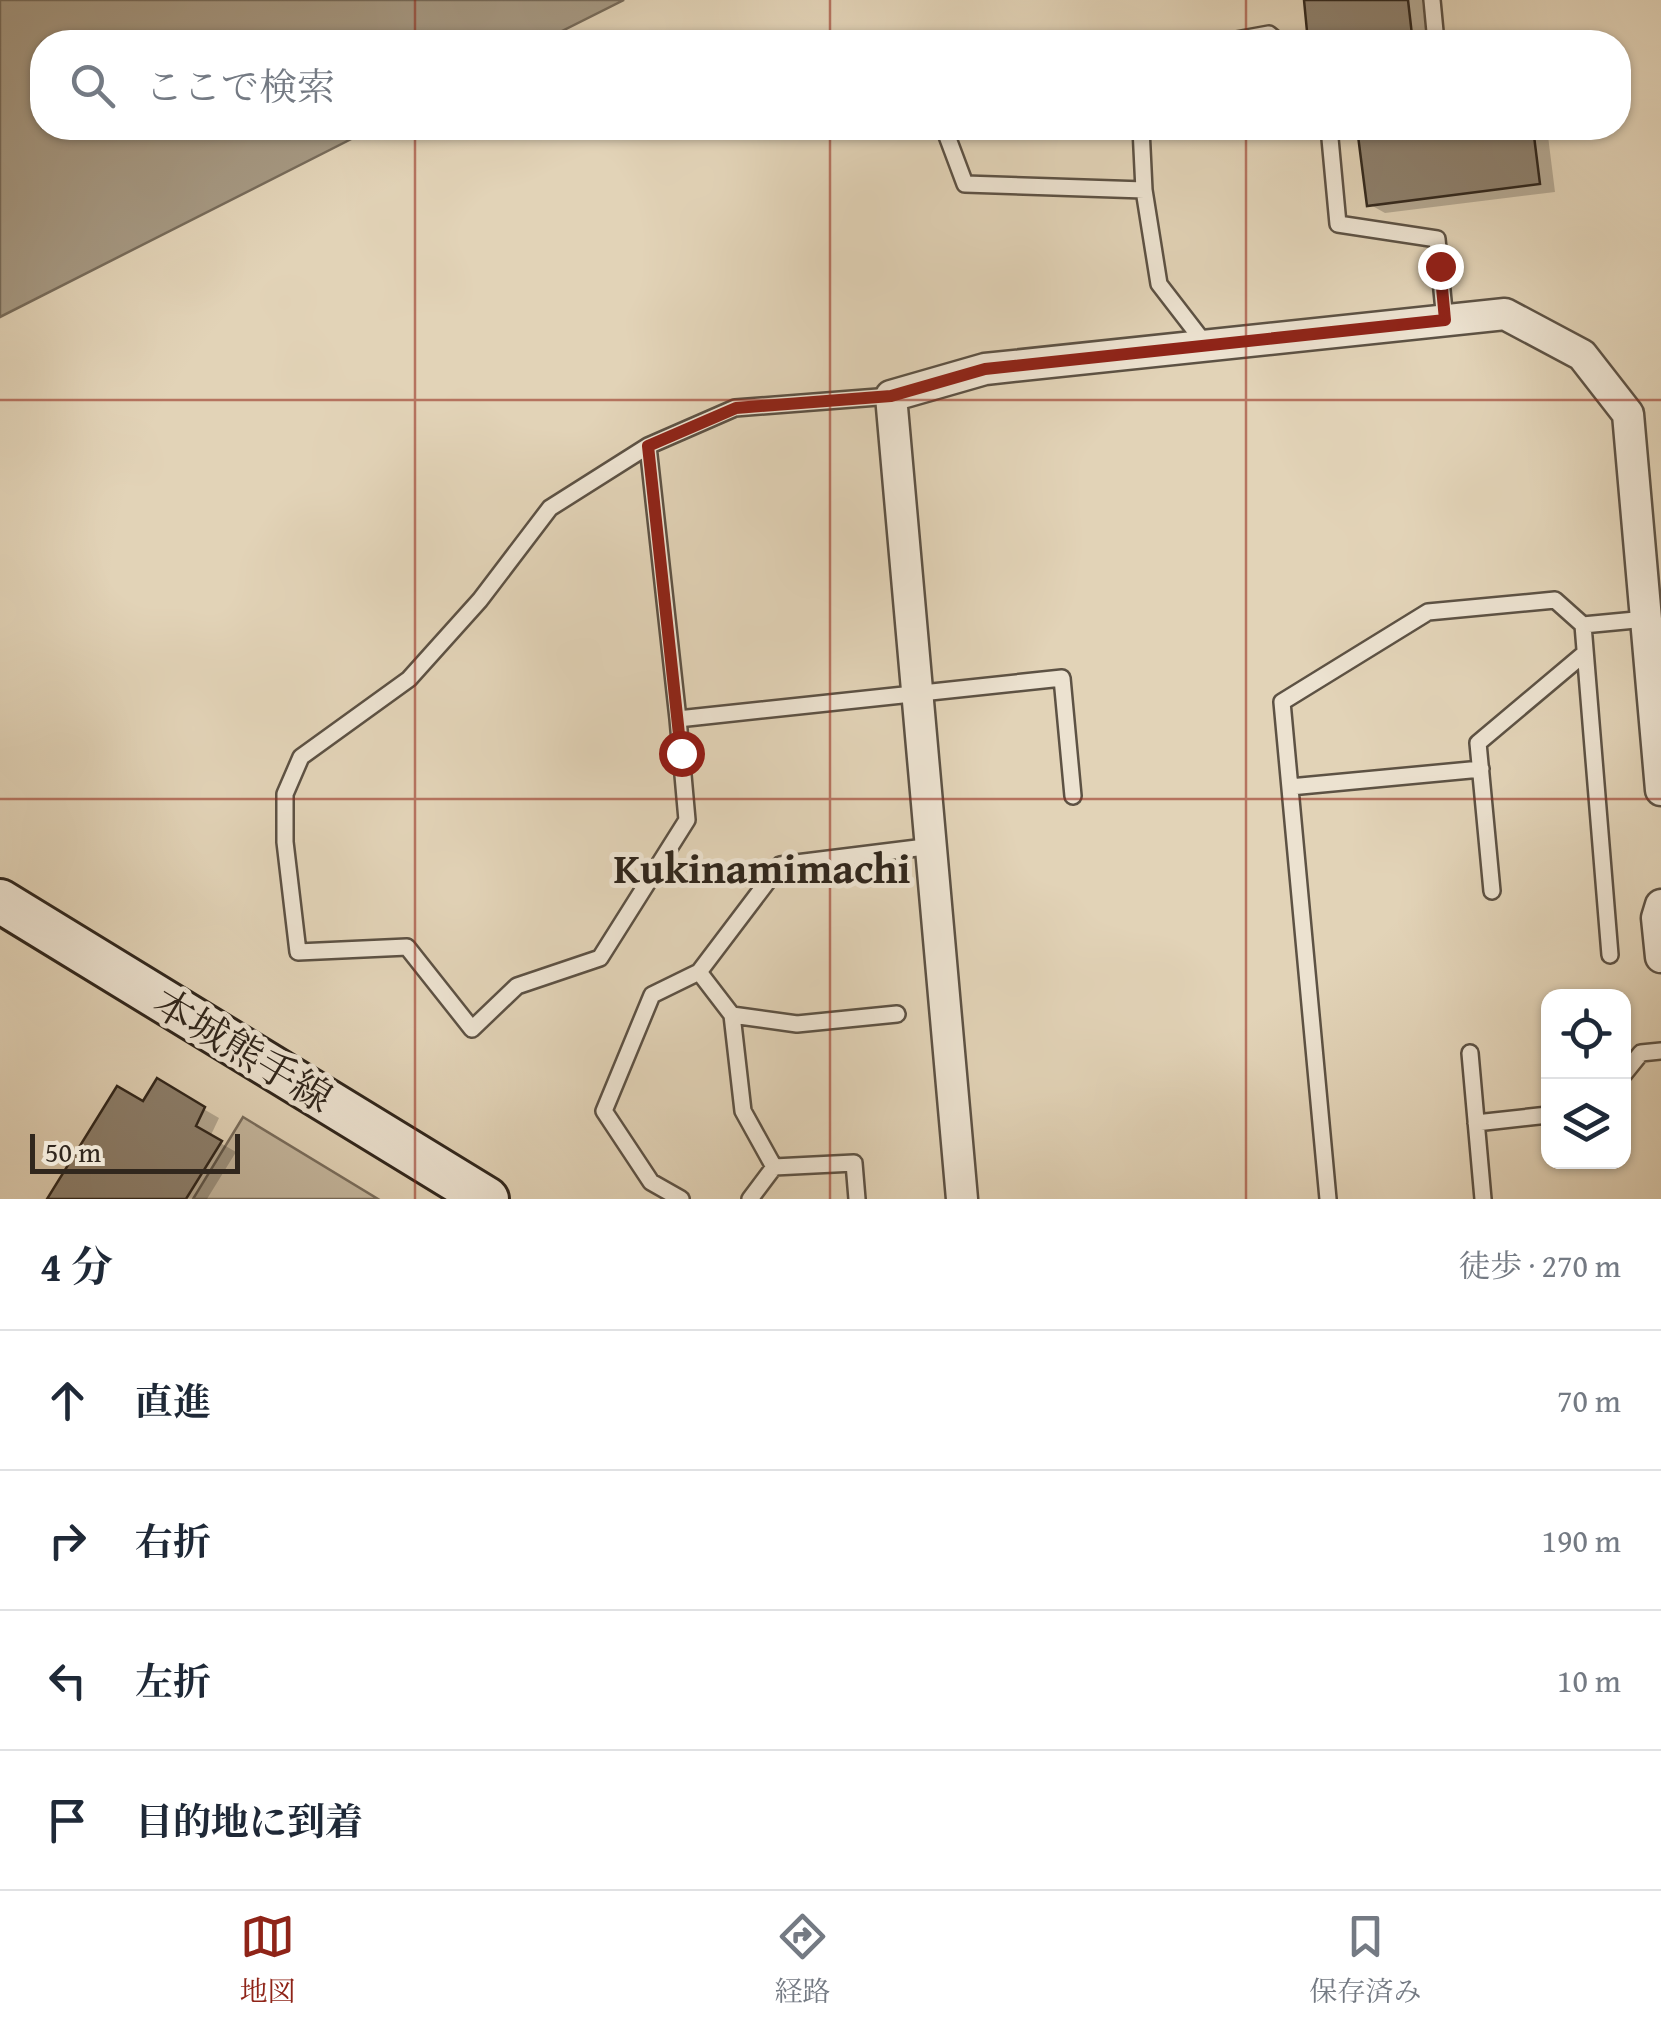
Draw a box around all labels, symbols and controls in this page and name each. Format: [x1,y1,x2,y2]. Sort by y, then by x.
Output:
search box [30,30,1631,140]
icon: search [65,58,120,113]
text: ここで検索 [145,58,335,114]
route end [1418,244,1464,290]
route start [659,731,705,777]
district label: Kukinamimachi [614,837,911,898]
street label: 本城熊手線 [142,973,344,1126]
map controls [1541,989,1631,1169]
button: locate [1541,989,1631,1079]
button: layers [1541,1079,1631,1169]
scale bar [30,1129,240,1174]
text: 50 m [45,1131,101,1172]
text: 4 分 [40,1235,113,1296]
text: 徒歩 · 270 m [1458,1242,1621,1289]
icon: ahead [40,1373,95,1428]
text: 直進 [135,1373,211,1429]
text: 70 m [1557,1377,1621,1424]
icon: right [40,1513,95,1568]
text: 右折 [135,1513,211,1569]
text: 190 m [1542,1517,1621,1564]
icon: left [40,1653,95,1708]
text: 左折 [135,1653,211,1709]
text: 10 m [1557,1657,1621,1704]
icon: arrive [40,1793,95,1848]
text: 目的地に到着 [135,1793,363,1849]
tab: 地図 [239,1909,296,2011]
tab: 経路 [774,1909,831,2011]
tab: 保存済み [1309,1909,1422,2011]

